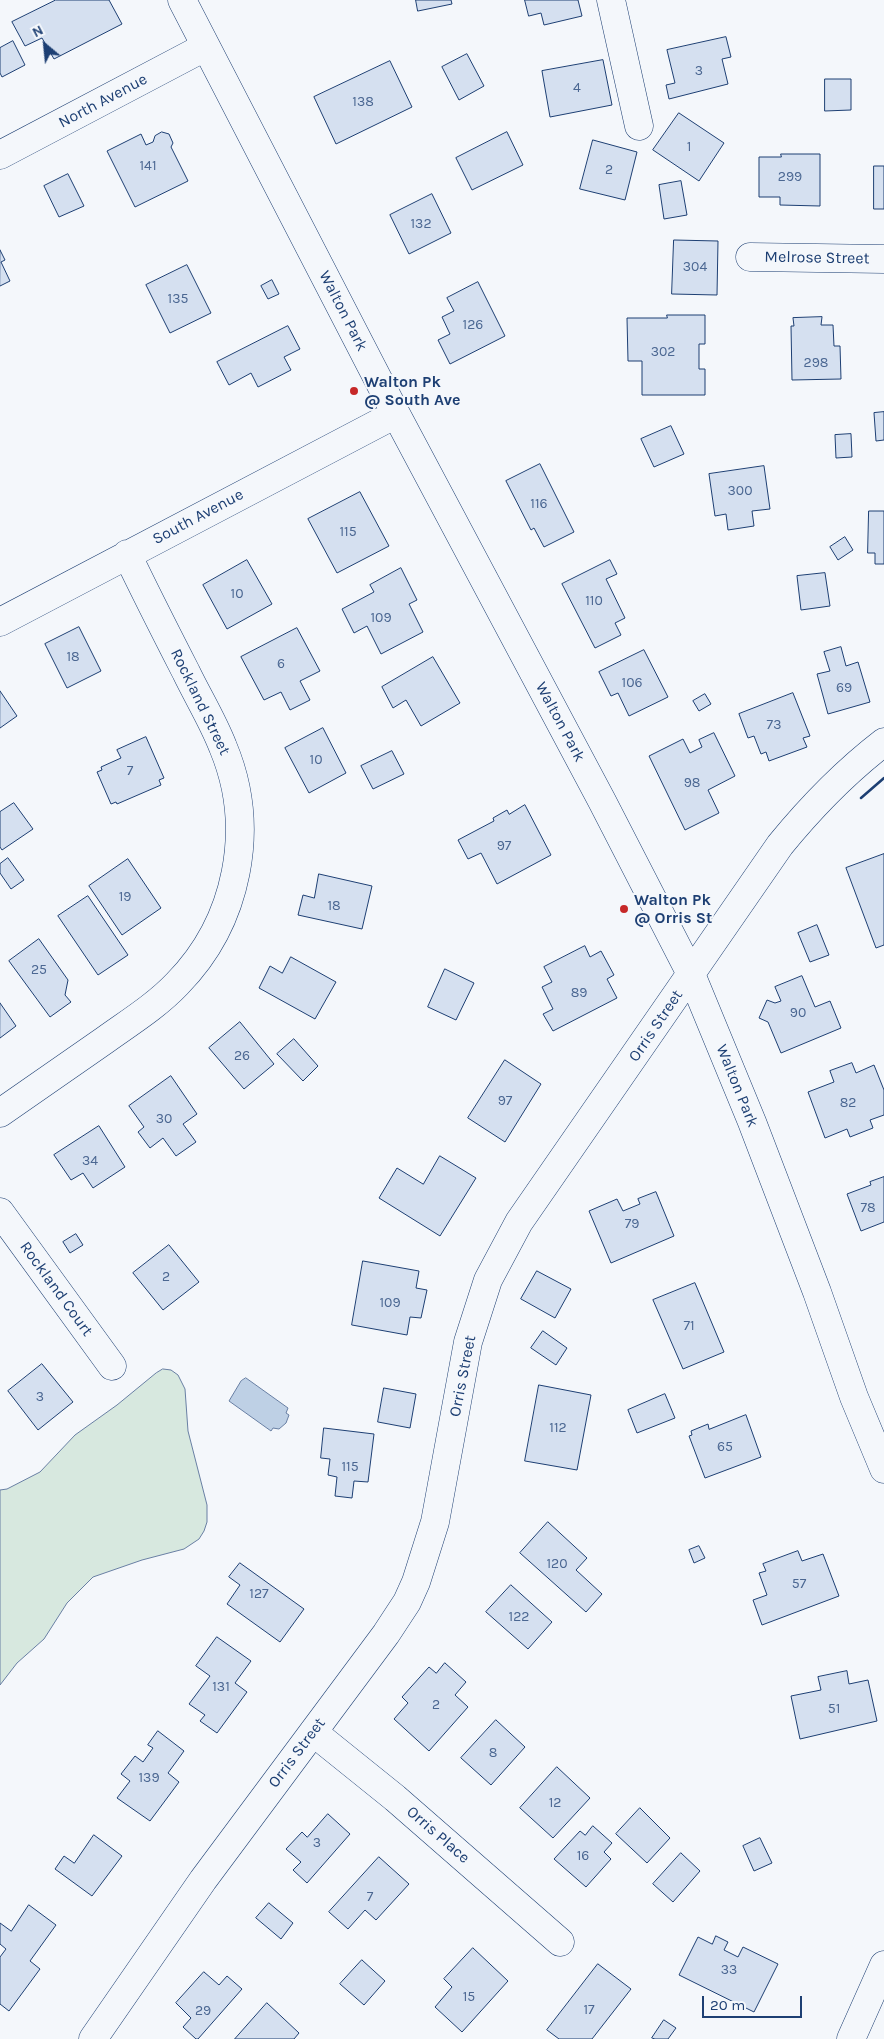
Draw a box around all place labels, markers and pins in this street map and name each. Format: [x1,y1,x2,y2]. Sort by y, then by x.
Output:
place label: Walton Pk @ South Ave [364,372,461,410]
marker: Walton Pk @ South Ave [348,385,360,397]
place label: Walton Pk @ Orris St [634,890,712,928]
marker: Walton Pk @ Orris St [618,903,630,915]

